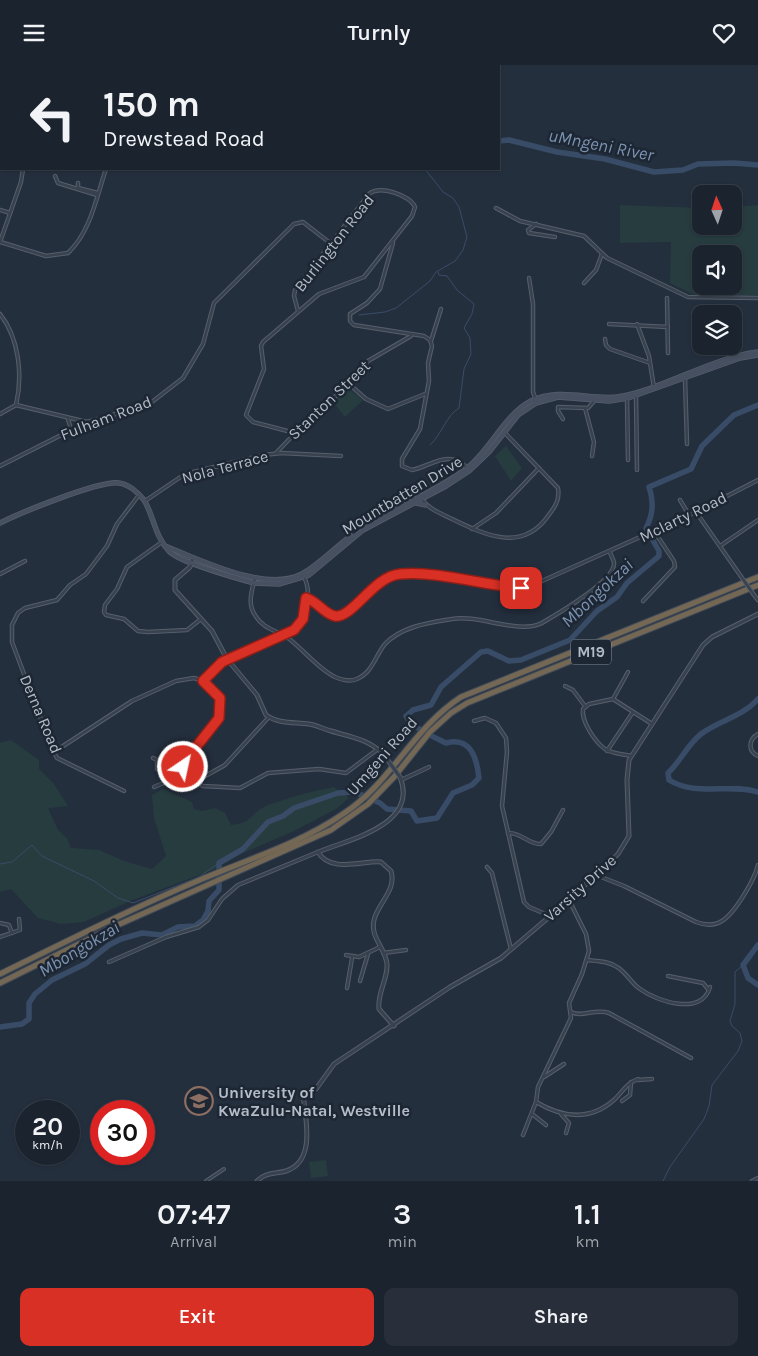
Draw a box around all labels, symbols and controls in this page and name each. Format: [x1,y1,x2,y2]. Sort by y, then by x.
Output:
icon: menu [20,19,48,47]
icon: heart [710,19,738,47]
text: Turnly [348,20,410,46]
text: 150 m [103,84,200,125]
icon: left [20,85,85,150]
water label: uMngeni River [547,124,656,166]
text: Drewstead Road [103,126,265,152]
north arrow [692,185,742,235]
map controls [692,185,742,355]
street label: Burlington Road [290,190,378,296]
button: sound [692,245,742,295]
button: layers [692,305,742,355]
street label: Stanton Street [284,356,374,444]
street label: Fulham Road [58,392,154,444]
street label: Nola Terrace [180,446,270,488]
street label: Mountbatten Drive [338,452,466,538]
street label: Mclarty Road [636,488,730,546]
water label: Mbongokzai [556,554,638,632]
pin [500,567,542,609]
icon: arrive [507,574,535,602]
road number: M19 [571,639,611,665]
street label: Derna Road [16,672,66,756]
street label: Umgeni Road [343,713,421,799]
position arrow [156,740,208,792]
street label: Varsity Drive [540,851,620,925]
water label: Mbongokzai [35,916,124,982]
place label: University of KwaZulu-Natal, Westville [218,1083,410,1120]
school or university icon: University of KwaZulu-Natal, Westville [184,1086,214,1116]
speed limit sign: 30 [90,1100,155,1165]
text: 20 [32,1112,63,1141]
text: km/h [32,1138,63,1152]
text: 07:47 [157,1196,230,1232]
text: 3 [393,1196,411,1232]
text: 1.1 [574,1196,601,1232]
text: Arrival [170,1232,217,1251]
text: min [387,1232,417,1251]
text: km [575,1232,599,1251]
button: Exit [20,1288,374,1346]
button: Share [384,1288,738,1346]

